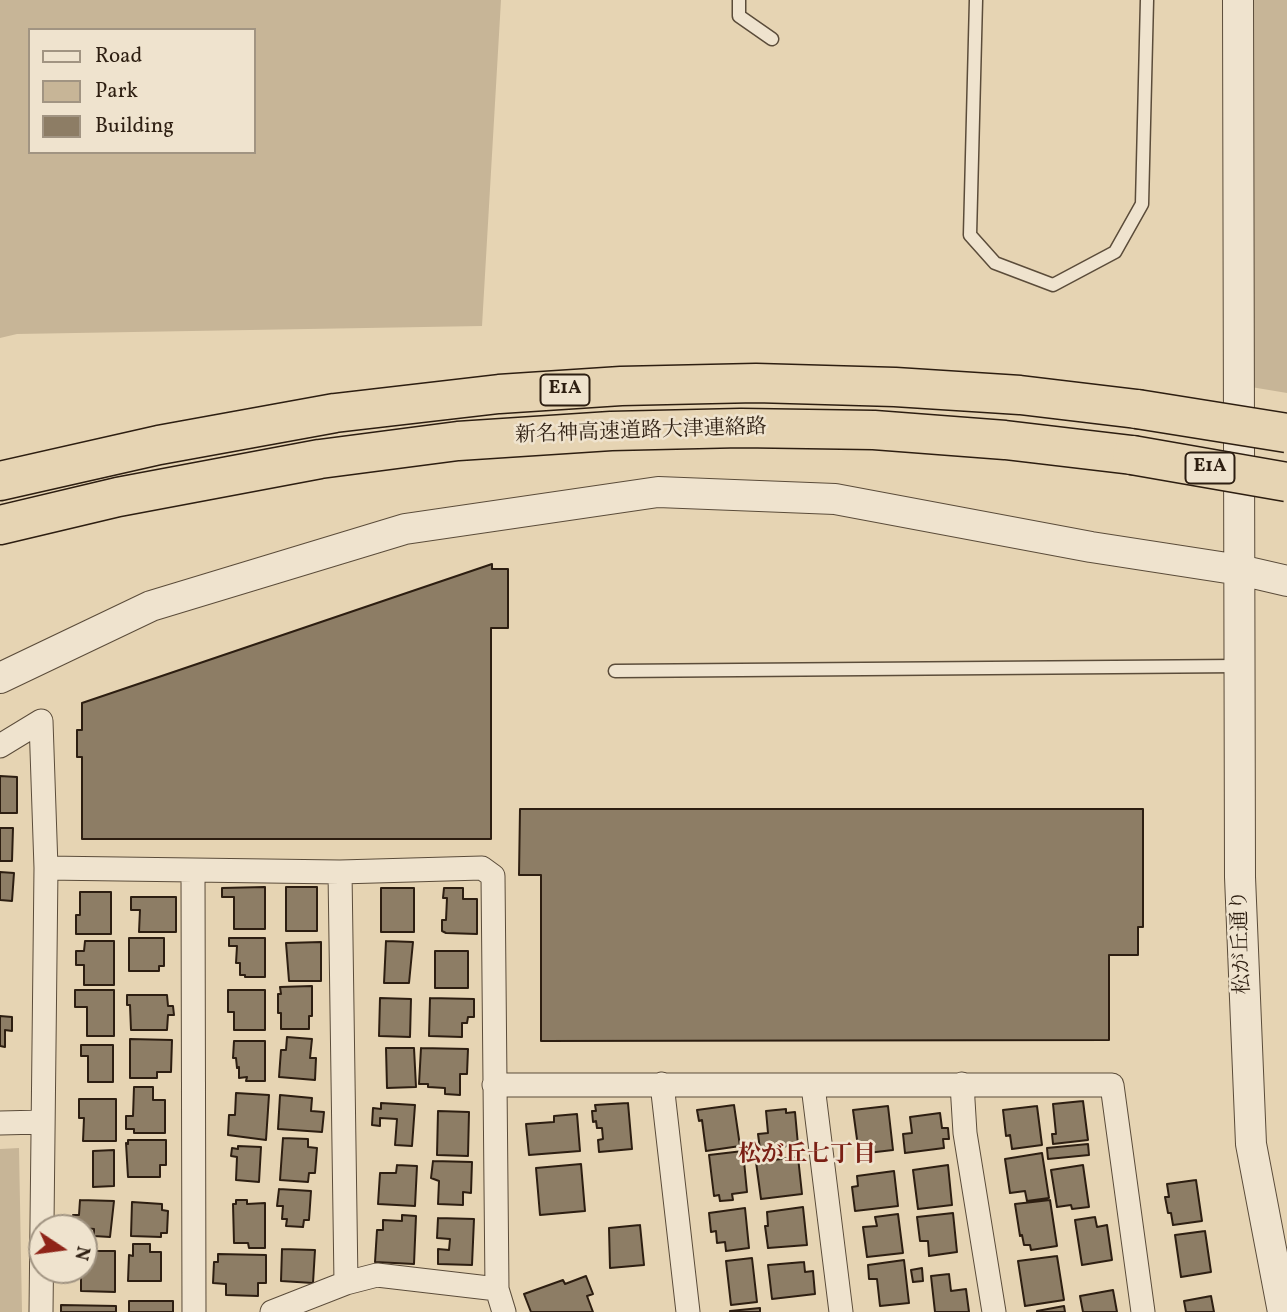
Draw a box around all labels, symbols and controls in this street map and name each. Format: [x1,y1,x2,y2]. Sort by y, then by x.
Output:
legend [28,28,256,154]
text: Road [95,42,142,71]
text: Park [95,77,138,106]
text: Building [95,112,174,141]
road number: E1A [540,374,590,406]
street label: 新名神高速道路大津連絡路 [515,416,767,450]
road number: E1A [1186,453,1234,484]
street label: 松が丘通り [1229,889,1257,995]
district label: 松が丘七丁目 [738,1143,876,1171]
north arrow [28,1214,98,1284]
text: N [67,1244,96,1263]

